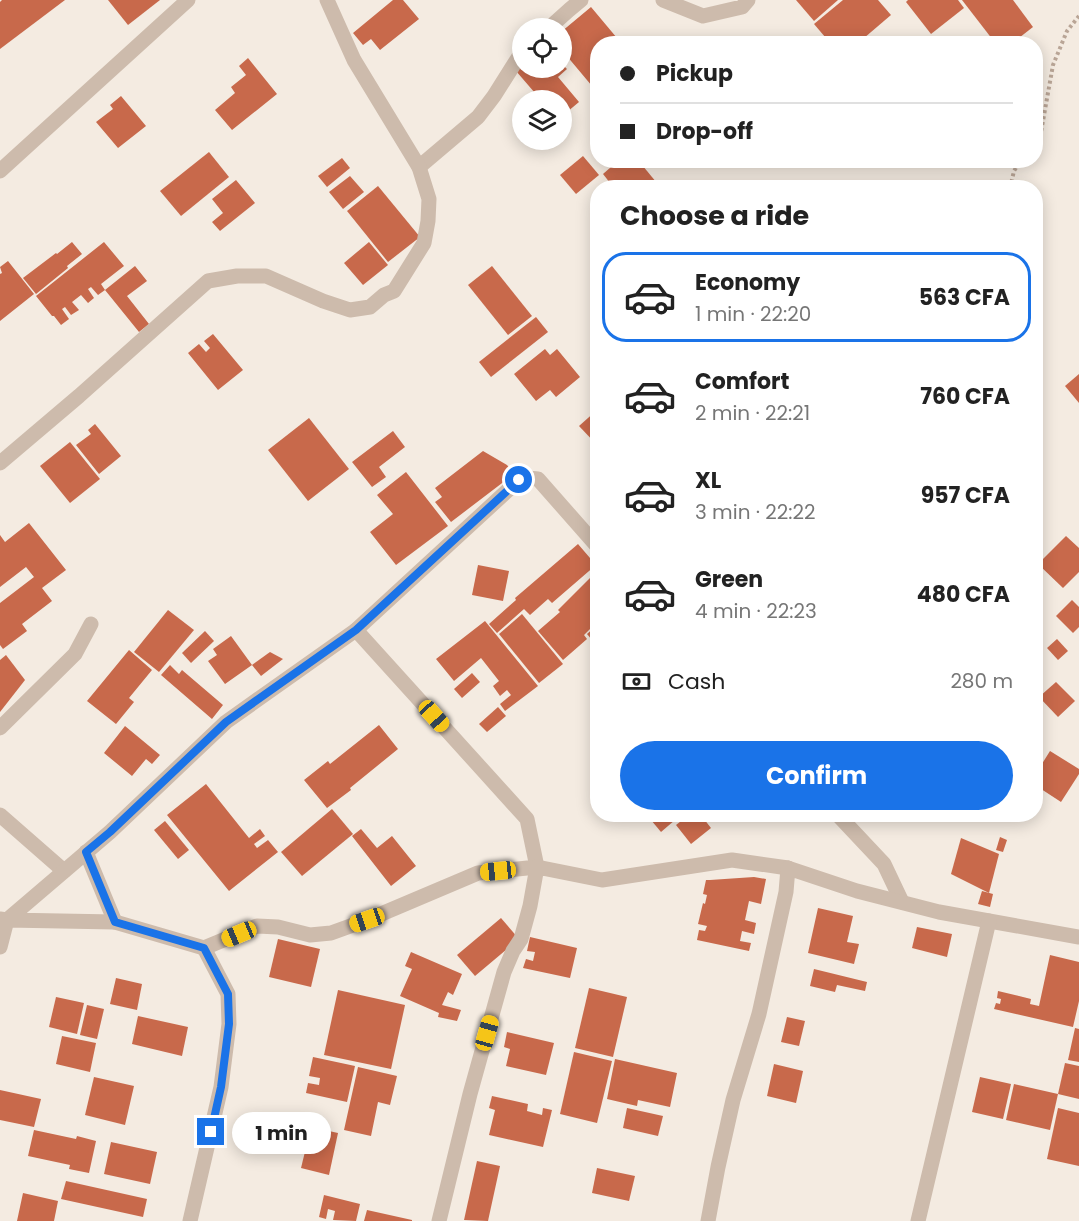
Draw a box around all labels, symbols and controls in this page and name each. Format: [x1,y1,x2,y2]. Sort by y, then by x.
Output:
map controls [512,18,572,150]
button: locate [512,18,572,78]
text: Pickup [656,58,733,89]
button: layers [512,90,572,150]
text: Drop-off [656,116,753,147]
text: Choose a ride [620,197,809,234]
text: Economy [695,267,800,298]
icon: car [623,270,677,324]
text: 563 CFA [919,282,1010,313]
text: 1 min · 22:20 [695,300,811,328]
text: Comfort [695,366,789,397]
icon: car [623,369,677,423]
text: 760 CFA [920,381,1010,412]
text: 2 min · 22:21 [695,399,810,427]
text: XL [695,465,721,496]
route start [505,466,532,493]
icon: car [623,468,677,522]
text: 957 CFA [921,480,1010,511]
text: 3 min · 22:22 [695,498,816,526]
text: Green [695,564,763,595]
icon: car [623,567,677,621]
text: 480 CFA [917,579,1010,610]
text: 4 min · 22:23 [695,597,817,625]
icon: cash [620,665,653,698]
text: Cash [668,666,725,697]
text: 280 m [950,667,1013,695]
car [415,697,453,735]
button: Confirm [620,741,1013,810]
car [479,860,517,882]
car [347,906,387,934]
car [219,919,259,949]
car [473,1013,501,1053]
callout: 1 min [232,1111,331,1153]
route end [197,1118,224,1145]
text: 1 min [255,1119,308,1147]

